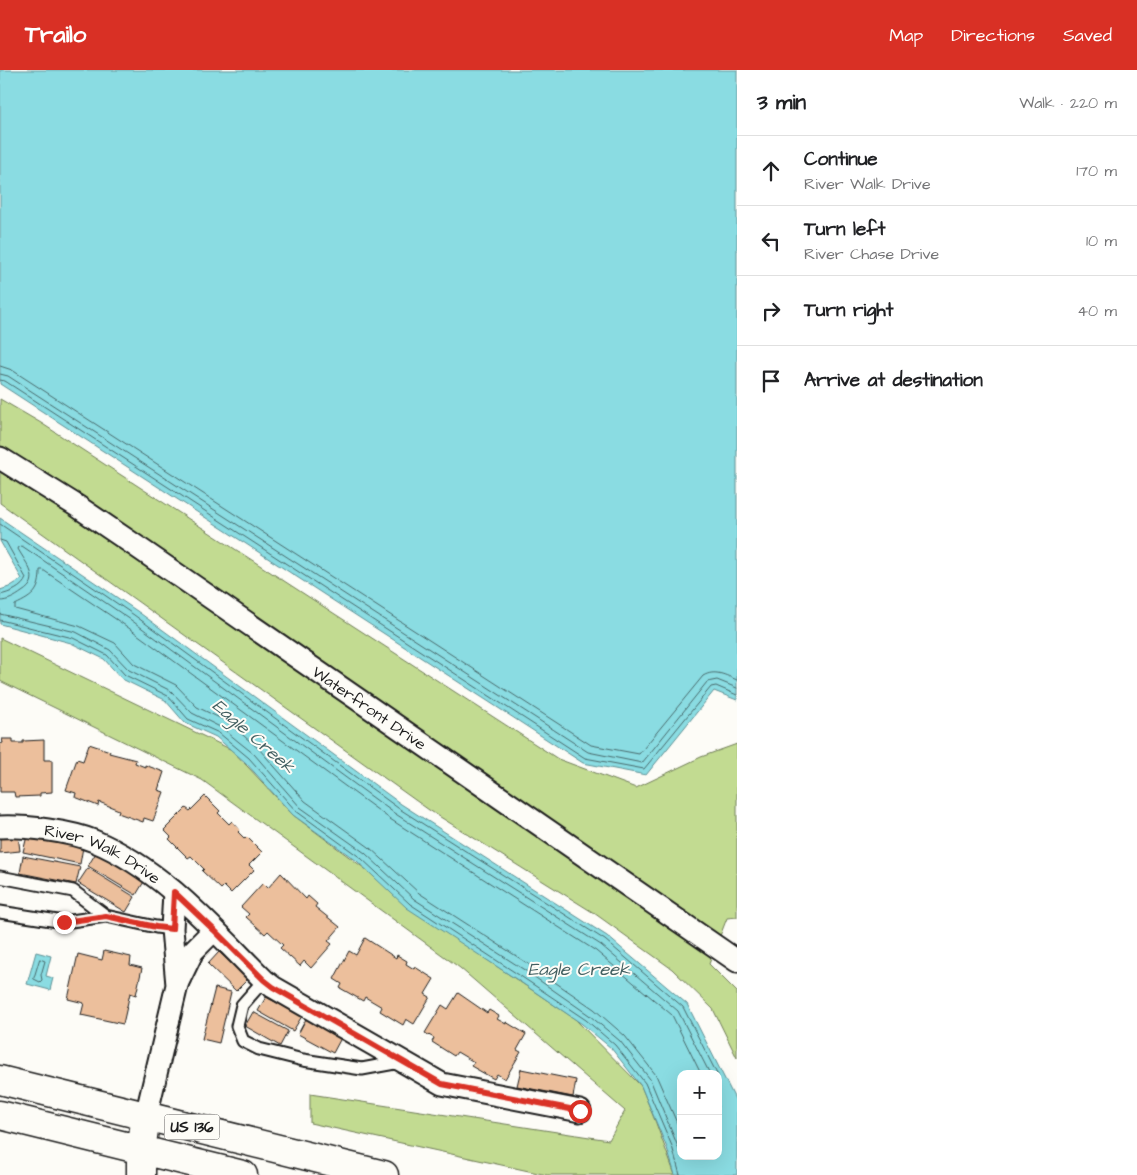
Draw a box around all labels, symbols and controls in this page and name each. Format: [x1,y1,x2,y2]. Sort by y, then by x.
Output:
text: Trailo [25,18,86,52]
text: Map [889,23,923,48]
text: Directions [951,23,1035,48]
text: Saved [1063,23,1112,48]
text: 3 min [757,88,806,117]
text: Walk · 220 m [1019,92,1117,114]
text: Continue [804,146,878,173]
icon: ahead [757,157,785,185]
text: 170 m [1076,160,1117,182]
text: River Walk Drive [804,173,931,195]
text: Turn left [804,216,885,243]
icon: left [757,227,785,255]
text: 10 m [1086,230,1117,252]
text: River Chase Drive [804,243,939,265]
icon: right [757,297,785,325]
text: Turn right [804,297,893,324]
text: 40 m [1077,300,1117,322]
icon: arrive [757,367,785,395]
text: Arrive at destination [804,367,983,394]
street label: Waterfront Drive [308,661,431,756]
water label: Eagle Creek [206,693,301,781]
street label: River Walk Drive [43,820,165,889]
route end [53,911,76,934]
water label: Eagle Creek [528,957,631,983]
map controls [677,1070,722,1160]
button: + [677,1070,722,1115]
route start [569,1100,592,1123]
road number: US 136 [164,1114,220,1140]
button: − [677,1115,722,1160]

